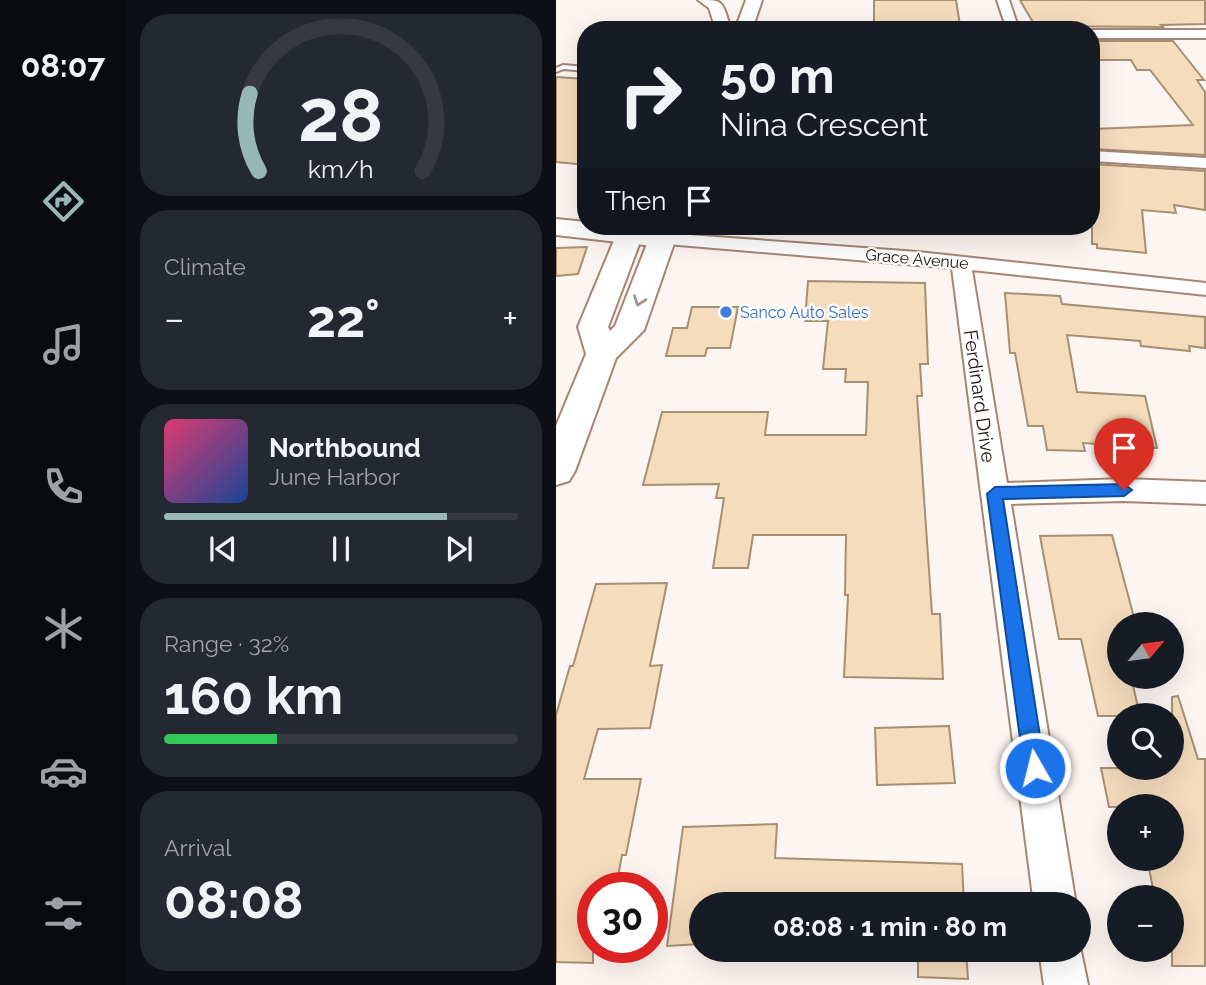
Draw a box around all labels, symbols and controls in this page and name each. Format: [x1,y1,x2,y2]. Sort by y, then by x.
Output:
text: 08:07 [21,47,105,84]
text: 50 m [720,47,835,104]
icon: right [605,49,696,140]
text: 28 [298,73,384,158]
text: Nina Crescent [720,106,928,143]
text: km/h [308,154,374,184]
icon: directions [39,177,88,226]
icon: arrive [680,182,718,220]
text: Then [605,186,666,216]
street label: Grace Avenue [865,245,969,273]
text: Climate [164,253,246,280]
text: 22° [307,288,380,349]
one-way arrow [633,295,647,307]
text: − [164,296,184,341]
text: + [502,296,518,341]
place label: Sanco Auto Sales [740,303,869,322]
marker: Sanco Auto Sales [718,304,734,320]
icon: music [39,320,88,369]
street label: Ferdinard Drive [960,328,1000,464]
pin [1094,418,1154,490]
icon: arrive [1105,429,1143,467]
text: Northbound [269,433,421,463]
icon: phone [39,462,88,511]
text: June Harbor [269,463,400,490]
icon: previous [204,530,242,568]
icon: pause [322,530,360,568]
icon: next [440,530,478,568]
icon: climate [39,604,88,653]
north arrow [1107,612,1184,690]
map controls [1107,612,1184,962]
text: Range · 32% [164,630,289,657]
text: 160 km [164,665,343,726]
button: search [1107,703,1184,780]
position arrow [998,731,1072,805]
icon: car [39,747,88,796]
button: + [1107,794,1184,871]
text: Arrival [164,834,231,861]
text: 08:08 [164,869,304,930]
speed limit sign: 30 [577,872,668,963]
button: − [1107,885,1184,962]
icon: filters [39,889,88,938]
text: 08:08 · 1 min · 80 m [773,912,1007,942]

